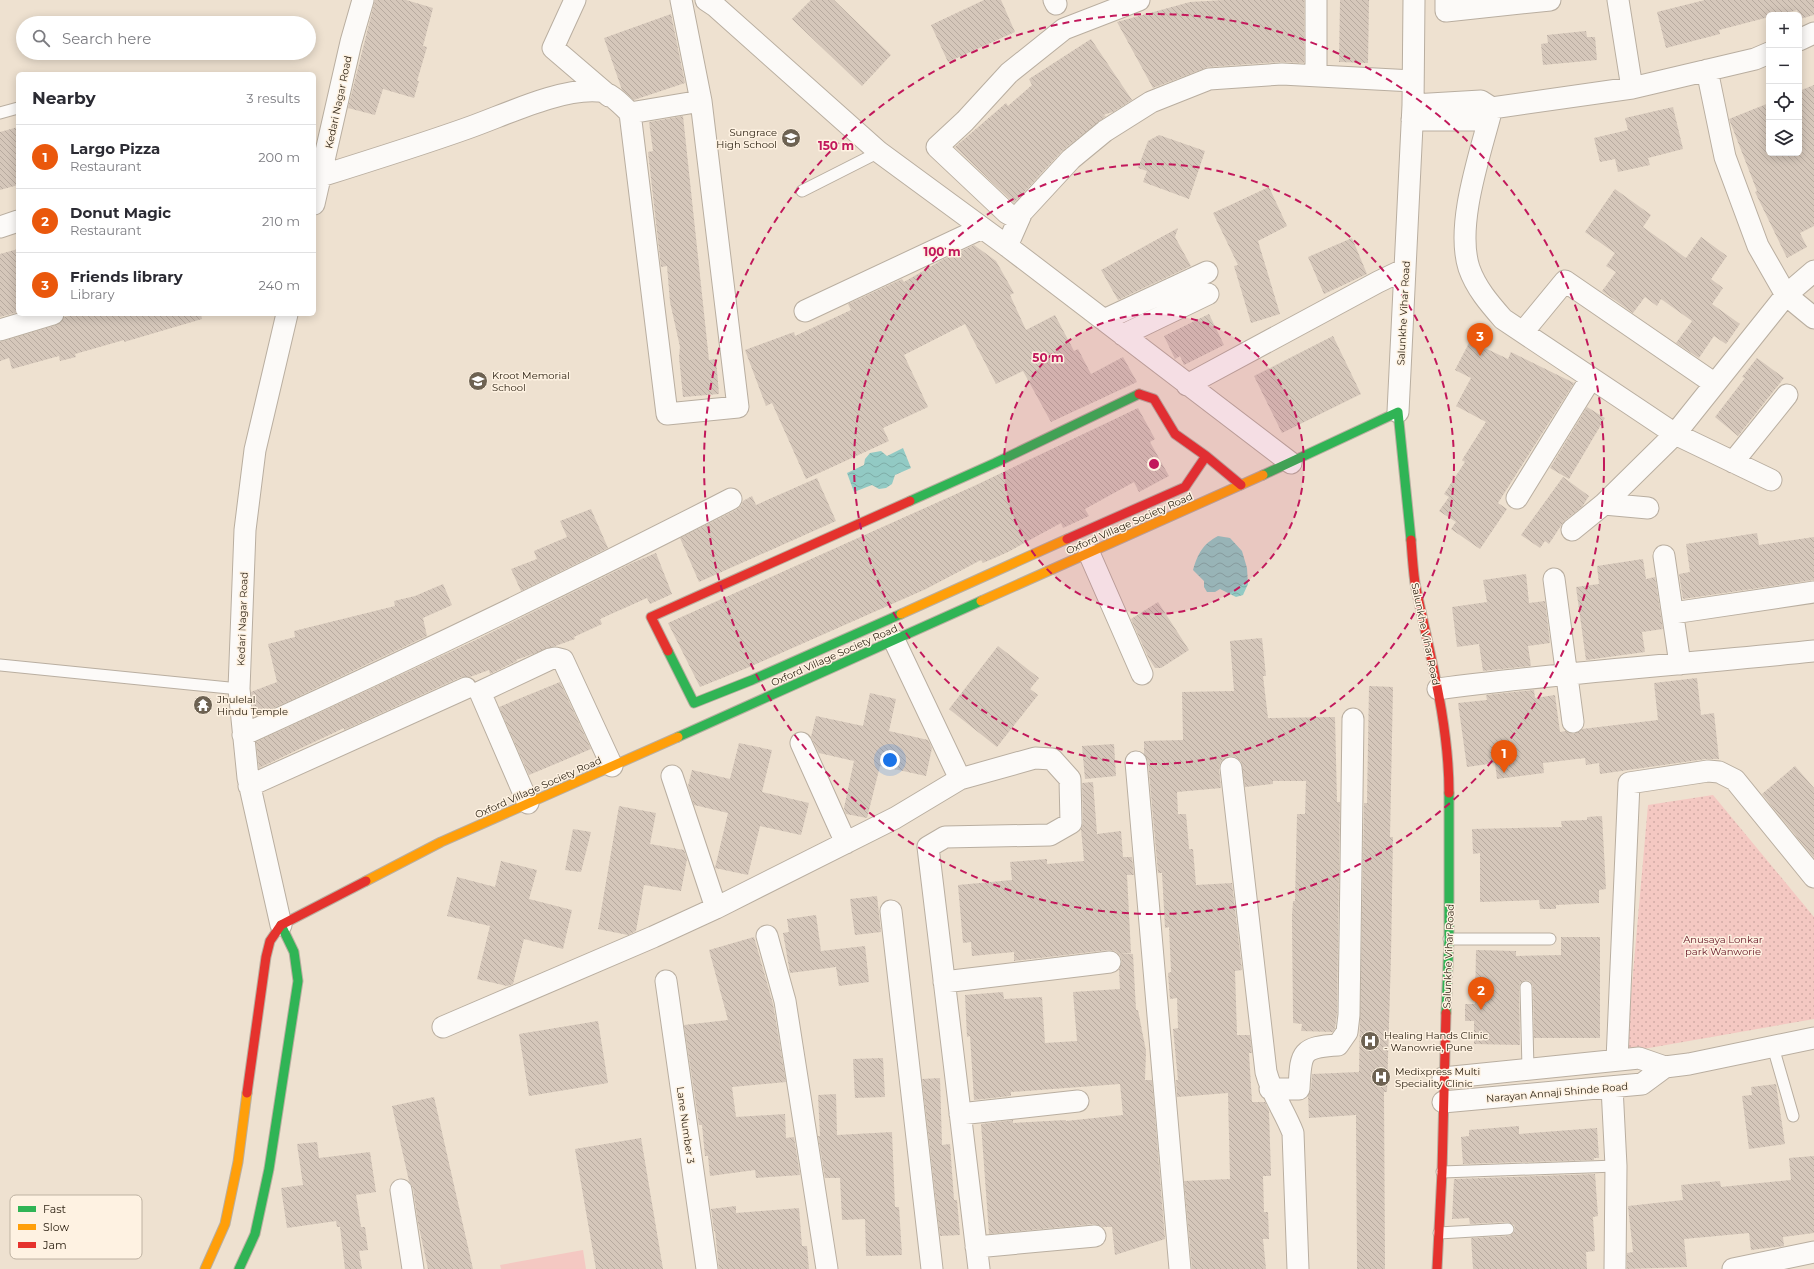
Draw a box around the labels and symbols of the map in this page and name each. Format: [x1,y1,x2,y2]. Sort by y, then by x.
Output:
street label: Kedari Nagar Road [322,55,355,150]
place label: Sungrace High School [716,126,777,151]
school or university icon: Sungrace High School [780,127,802,149]
text: 150 m [818,138,854,153]
text: 100 m [924,244,960,259]
street label: Salunkhe Vihar Road [1394,260,1413,366]
pin: 3 [1467,323,1493,356]
text: 50 m [1032,350,1064,365]
place label: Kroot Memorial School [492,369,570,394]
school or university icon: Kroot Memorial School [467,370,489,392]
centre of rings [1147,457,1161,471]
street label: Oxford Village Society Road [1064,490,1195,557]
street label: Kedari Nagar Road [234,572,251,666]
street label: Salunkhe Vihar Road [1408,582,1443,687]
street label: Oxford Village Society Road [769,622,900,689]
place label: Jhulelal Hindu Temple [216,693,288,718]
temple icon: Jhulelal Hindu Temple [192,694,214,716]
pin: 1 [1491,740,1517,773]
your location [880,750,900,770]
street label: Oxford Village Society Road [473,754,604,821]
street label: Salunkhe Vihar Road [1440,904,1457,1008]
park label: Anusaya Lonkar park Wanworie [1683,933,1763,958]
pin: 2 [1468,977,1494,1010]
place label: Healing Hands Clinic - Wanowrie, Pune [1384,1029,1489,1054]
hospital icon: Healing Hands Clinic - Wanowrie, Pune [1359,1030,1381,1052]
place label: Medixpress Multi Speciality Clinic [1395,1065,1480,1090]
hospital icon: Medixpress Multi Speciality Clinic [1370,1066,1392,1088]
street label: Narayan Annaji Shinde Road [1486,1080,1629,1105]
street label: Lane Number 3 [674,1086,697,1165]
legend [10,1195,142,1259]
text: Fast [43,1202,67,1216]
text: Slow [43,1220,69,1234]
text: Jam [42,1238,67,1252]

